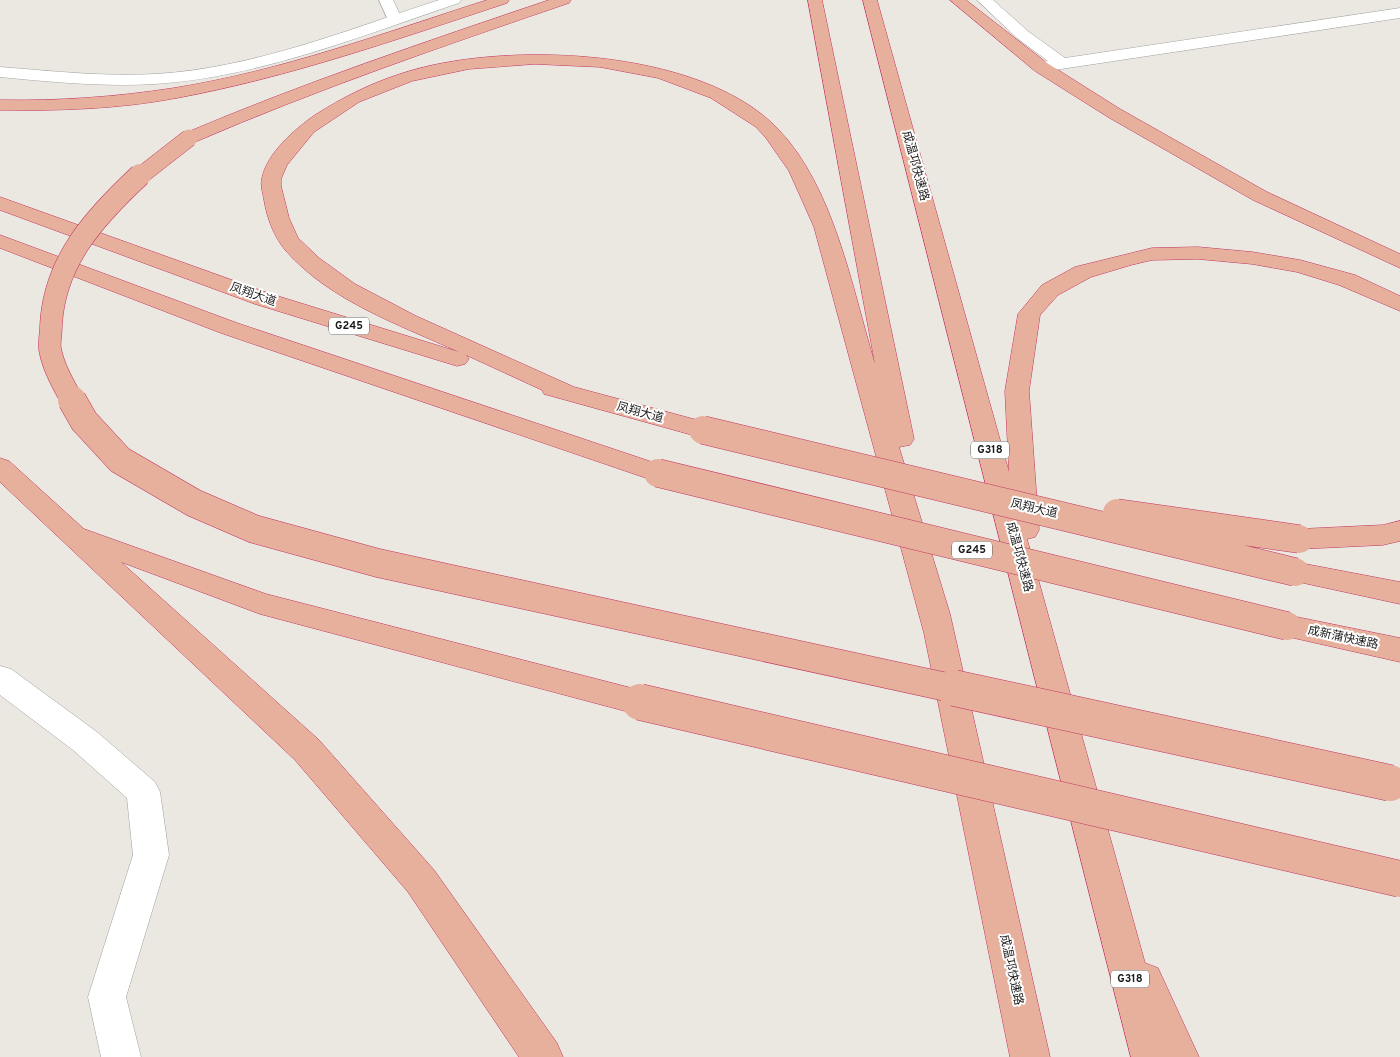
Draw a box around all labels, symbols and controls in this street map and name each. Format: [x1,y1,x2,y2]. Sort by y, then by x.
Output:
street label: 成温邛快速路 [898,129,932,203]
street label: 凤翔大道 [228,280,278,310]
road number: G245 [329,318,369,334]
street label: 凤翔大道 [615,399,665,427]
road number: G318 [971,442,1009,458]
street label: 凤翔大道 [1009,496,1059,522]
street label: 成温邛快速路 [1002,520,1036,594]
road number: G245 [952,542,992,558]
street label: 成新蒲快速路 [1306,623,1380,653]
street label: 成温邛快速路 [996,933,1026,1007]
road number: G318 [1111,971,1149,988]

